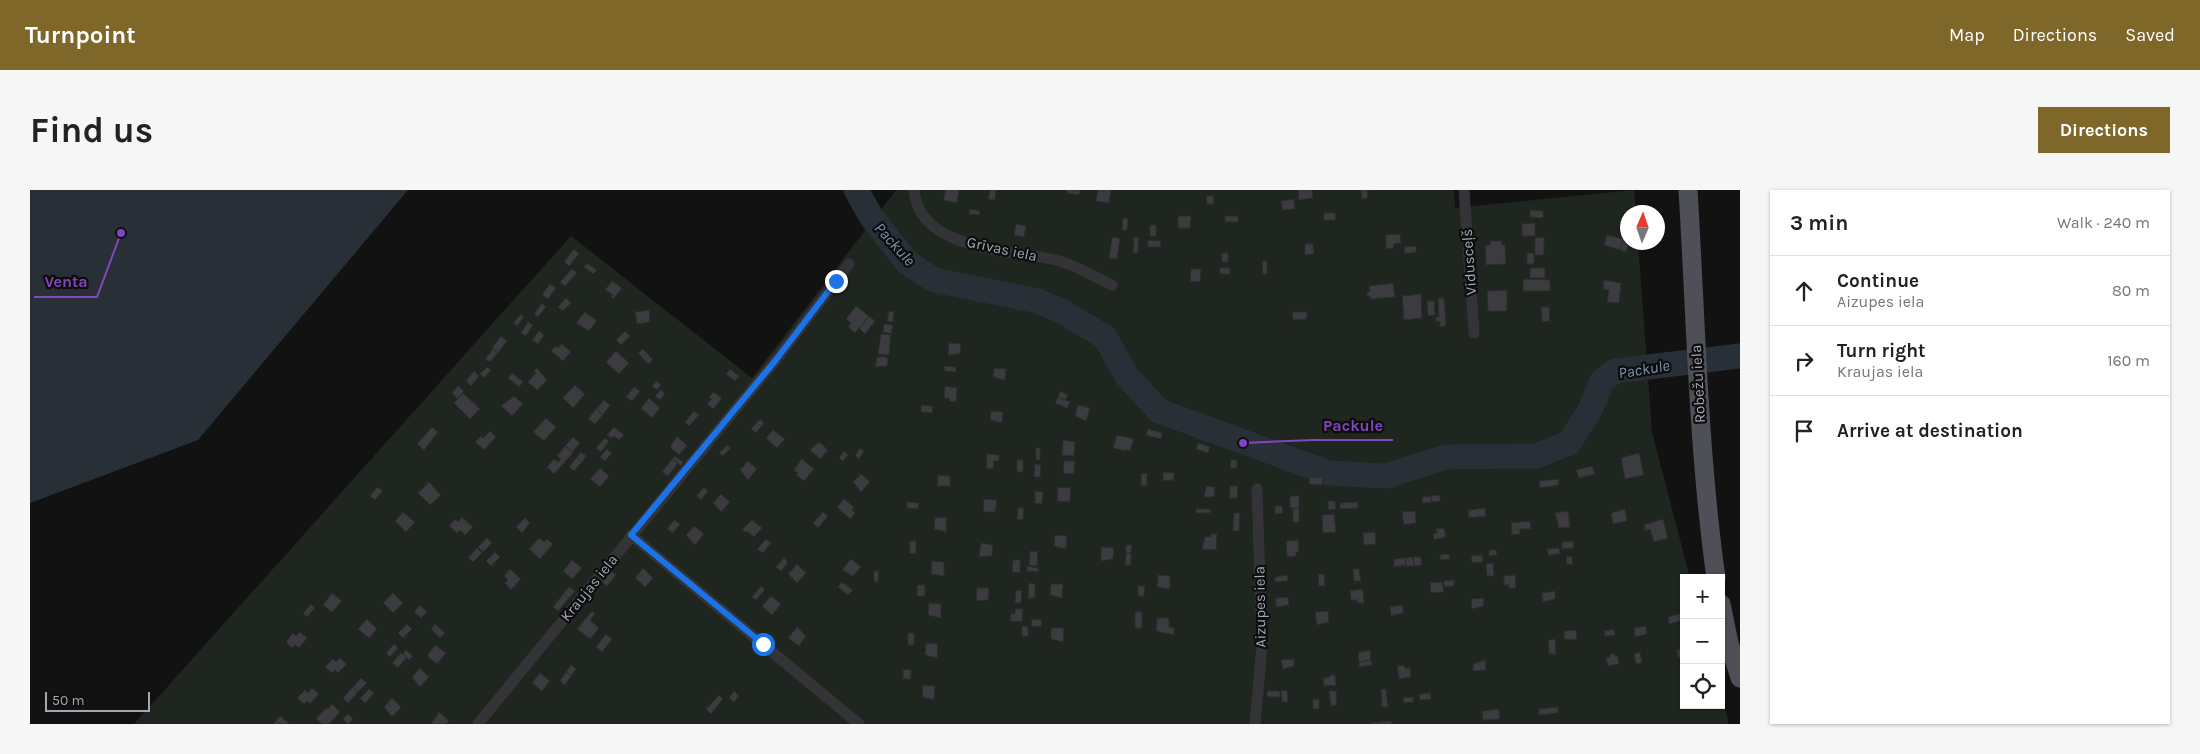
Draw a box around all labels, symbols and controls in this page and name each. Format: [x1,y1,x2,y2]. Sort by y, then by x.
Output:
text: Turnpoint [25,21,136,49]
text: Map [1949,24,1985,46]
text: Directions [2013,24,2097,46]
text: Saved [2125,24,2175,46]
button: Directions [2038,107,2170,153]
text: Find us [30,110,153,151]
north arrow [1620,205,1665,250]
text: 3 min [1790,211,1848,235]
text: Walk · 240 m [2057,213,2150,232]
water label: Packule [871,218,920,270]
street label: Vidusceļš [1458,228,1480,296]
street label: Grīvas iela [965,233,1039,265]
callout: Venta [34,266,97,297]
route end [825,270,848,293]
text: Continue [1837,270,1919,292]
text: Venta [44,272,88,291]
icon: ahead [1790,277,1818,305]
text: 80 m [2112,281,2150,300]
text: Aizupes iela [1837,292,1924,311]
text: Turn right [1837,340,1926,362]
street label: Robežu iela [1687,344,1709,424]
icon: right [1790,347,1818,375]
text: 160 m [2107,351,2150,370]
water label: Packule [1617,355,1672,382]
text: Kraujas iela [1837,362,1923,381]
callout: Packule [1313,409,1393,440]
text: Packule [1323,416,1383,435]
icon: arrive [1790,417,1818,445]
text: Arrive at destination [1837,420,2023,442]
street label: Kraujas iela [557,551,621,625]
street label: Aizupes iela [1250,566,1270,648]
map controls [1680,574,1725,709]
button: + [1680,574,1725,619]
button: − [1680,619,1725,664]
route start [752,633,775,656]
button: locate [1680,664,1725,709]
scale bar [45,689,150,712]
text: 50 m [52,692,85,709]

